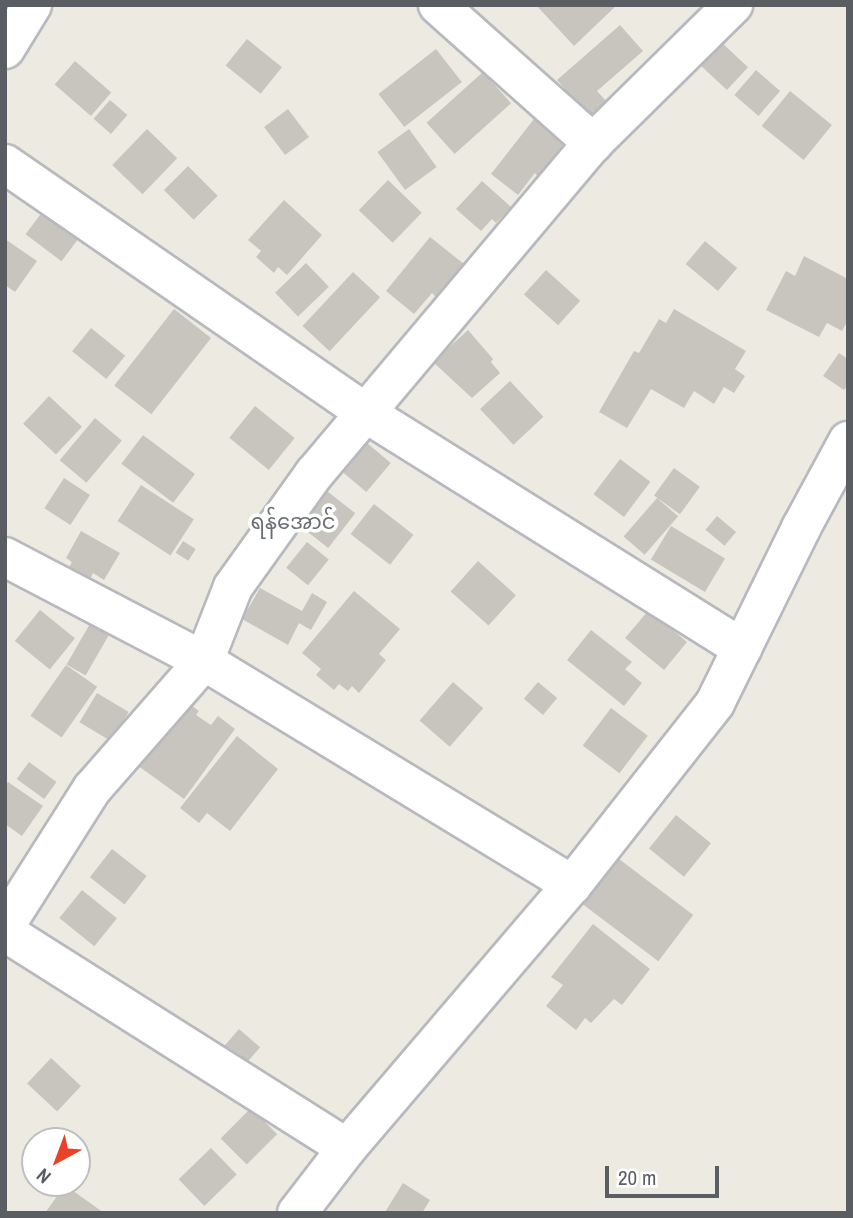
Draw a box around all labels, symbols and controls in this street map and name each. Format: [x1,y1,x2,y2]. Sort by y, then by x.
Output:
district label: ရန်အောင် [250,509,336,535]
north arrow [21,1127,91,1197]
scale bar [608,1152,722,1196]
text: N [31,1163,56,1190]
text: 20 m [618,1163,656,1192]

